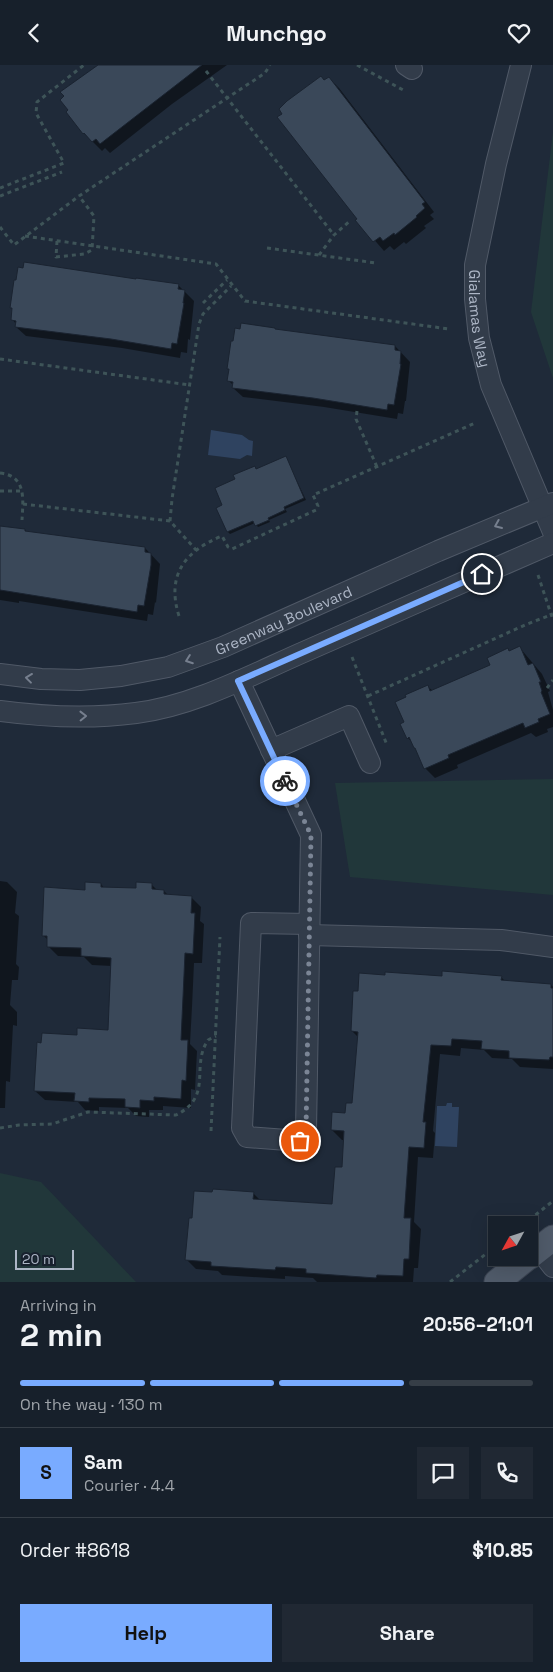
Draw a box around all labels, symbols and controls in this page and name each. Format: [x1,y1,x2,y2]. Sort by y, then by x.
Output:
icon: back [20,19,48,47]
text: Munchgo [226,19,327,47]
icon: heart [505,19,533,47]
street label: Gialamas Way [465,270,496,369]
one-way arrow [494,519,503,530]
pin [461,553,503,595]
icon: home [468,560,496,588]
street label: Greenway Boulevard [212,581,355,659]
one-way arrow [185,654,194,664]
one-way arrow [24,673,32,684]
one-way arrow [80,711,88,722]
courier [260,756,310,806]
icon: bike [271,767,299,795]
pin [279,1120,321,1162]
icon: bag [286,1127,314,1155]
north arrow [488,1216,538,1266]
map controls [488,1216,538,1266]
scale bar [15,1247,74,1270]
text: 20 m [22,1250,55,1268]
text: Arriving in [20,1295,97,1316]
text: 20:56–21:01 [423,1312,533,1337]
text: 2 min [20,1315,103,1355]
text: On the way · 130 m [20,1394,163,1415]
button: chat [417,1447,469,1499]
button: phone [481,1447,533,1499]
text: Sam [84,1450,123,1475]
text: S [40,1460,52,1485]
text: Courier · 4.4 [84,1475,175,1496]
text: Order #8618 [20,1538,130,1563]
text: $10.85 [472,1538,533,1563]
button: Help [20,1604,272,1662]
button: Share [282,1604,533,1662]

